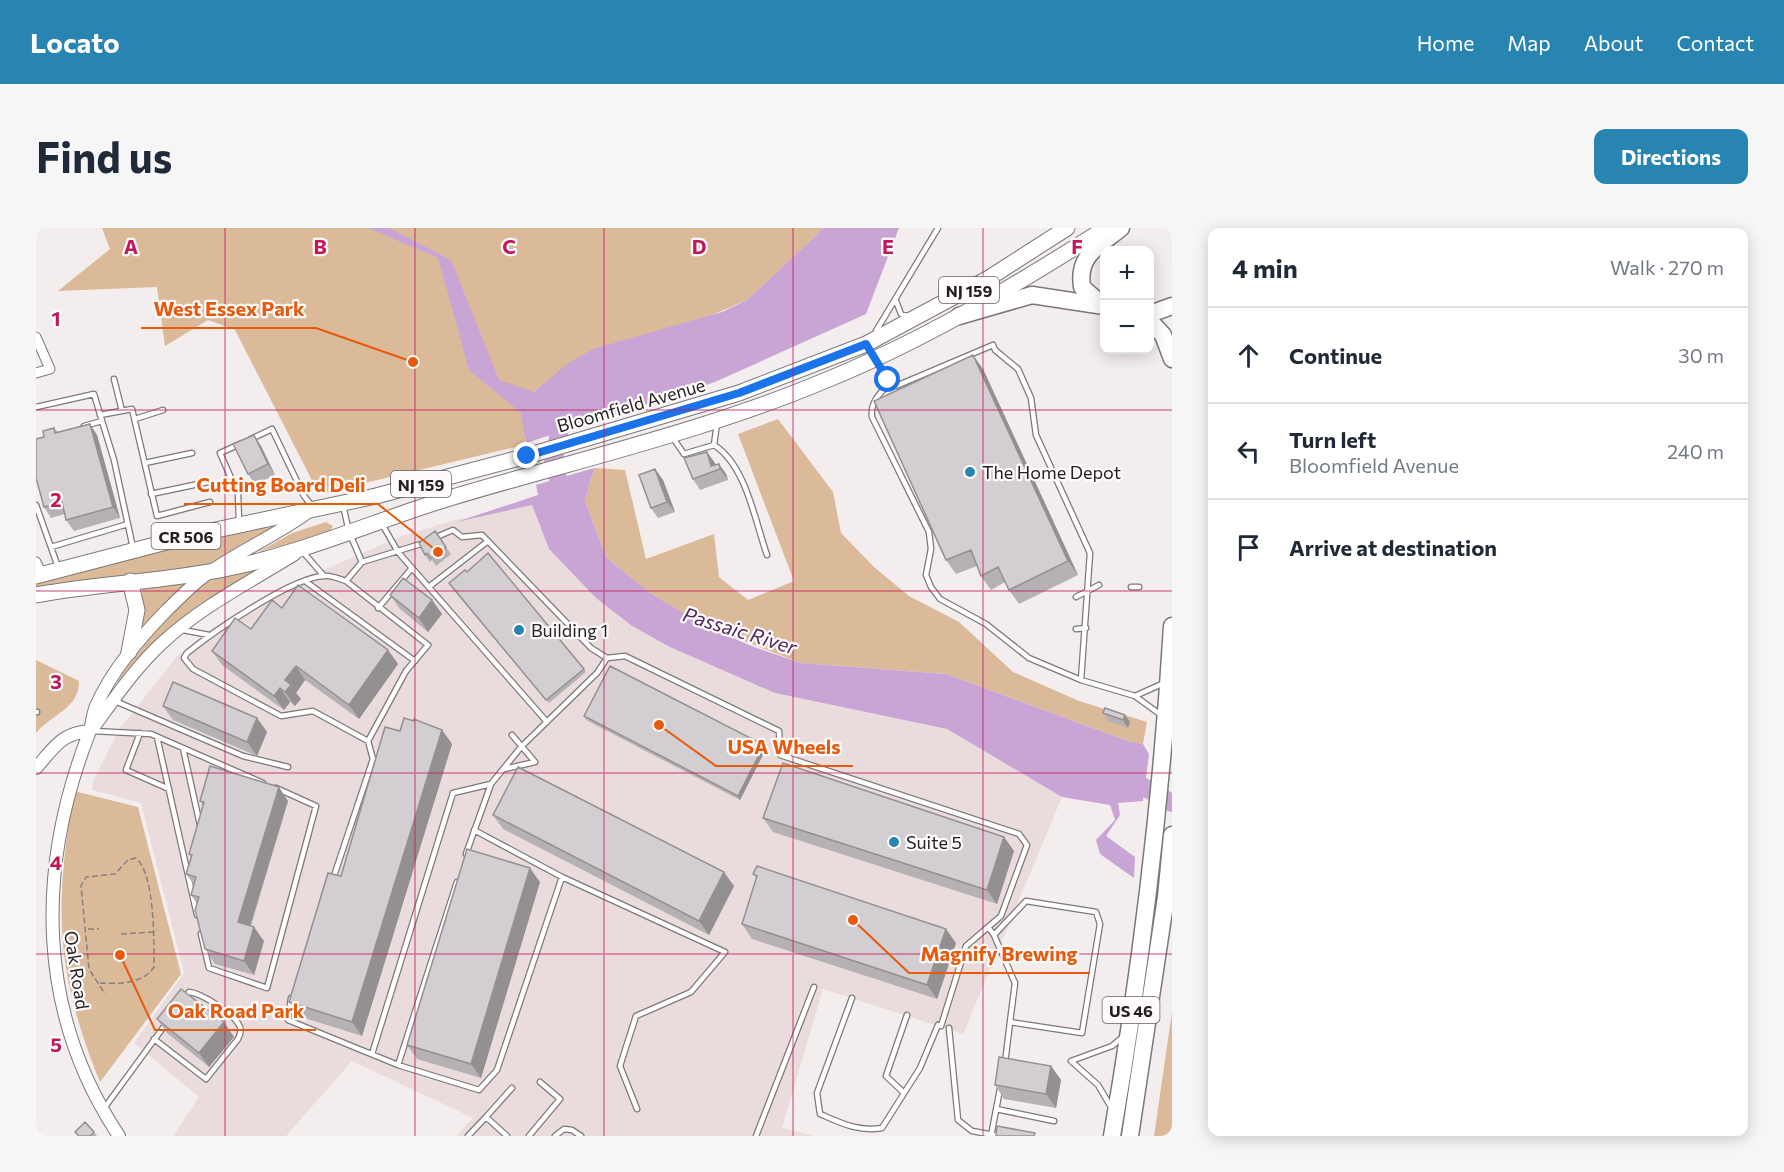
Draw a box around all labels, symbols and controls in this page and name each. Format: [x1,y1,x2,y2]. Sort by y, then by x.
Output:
text: Locato [30,25,120,59]
text: Home [1417,30,1474,55]
text: Map [1507,30,1551,55]
text: About [1584,30,1643,55]
text: Contact [1676,30,1754,55]
button: Directions [1594,129,1748,184]
text: Find us [36,130,172,182]
text: A [124,234,138,258]
text: B [313,234,327,258]
text: C [502,234,516,258]
text: D [692,234,706,258]
text: E [882,234,894,258]
text: F [1071,234,1083,258]
map controls [1100,246,1154,354]
button: + [1100,246,1154,300]
text: 4 min [1232,252,1298,283]
text: Walk · 270 m [1610,255,1724,279]
road number: NJ 159 [939,277,999,303]
callout: West Essex Park [141,290,316,328]
text: West Essex Park [154,296,305,320]
button: − [1100,300,1154,354]
text: 1 [51,306,61,330]
icon: ahead [1232,339,1265,372]
text: Continue [1289,342,1382,369]
text: 30 m [1678,343,1724,367]
route start [874,366,900,392]
street label: Bloomfield Avenue [554,373,708,437]
text: Turn left [1289,426,1376,453]
icon: left [1232,435,1265,468]
text: 240 m [1667,439,1724,463]
route end [513,442,539,468]
text: Bloomfield Avenue [1289,453,1459,477]
place label: The Home Depot [982,461,1121,483]
marker: The Home Depot [963,465,977,479]
callout: Cutting Board Deli [184,466,378,504]
road number: NJ 159 [391,471,451,497]
text: Cutting Board Deli [196,472,366,496]
text: 2 [50,487,62,511]
road number: CR 506 [152,523,220,549]
icon: arrive [1232,531,1265,564]
text: Arrive at destination [1289,534,1497,561]
water label: Passaic River [680,601,801,659]
place label: Building 1 [531,619,608,641]
marker: Building 1 [512,623,526,637]
text: 3 [50,669,62,693]
callout: USA Wheels [716,728,853,766]
text: USA Wheels [727,734,841,758]
place label: Suite 5 [906,831,962,853]
marker: Suite 5 [887,835,901,849]
text: 4 [50,850,62,874]
street label: Oak Road [60,929,94,1011]
callout: Magnify Brewing [909,935,1090,973]
text: Magnify Brewing [921,941,1077,965]
callout: Oak Road Park [155,992,316,1030]
road number: US 46 [1102,997,1160,1023]
text: Oak Road Park [168,998,305,1022]
text: 5 [50,1032,62,1056]

